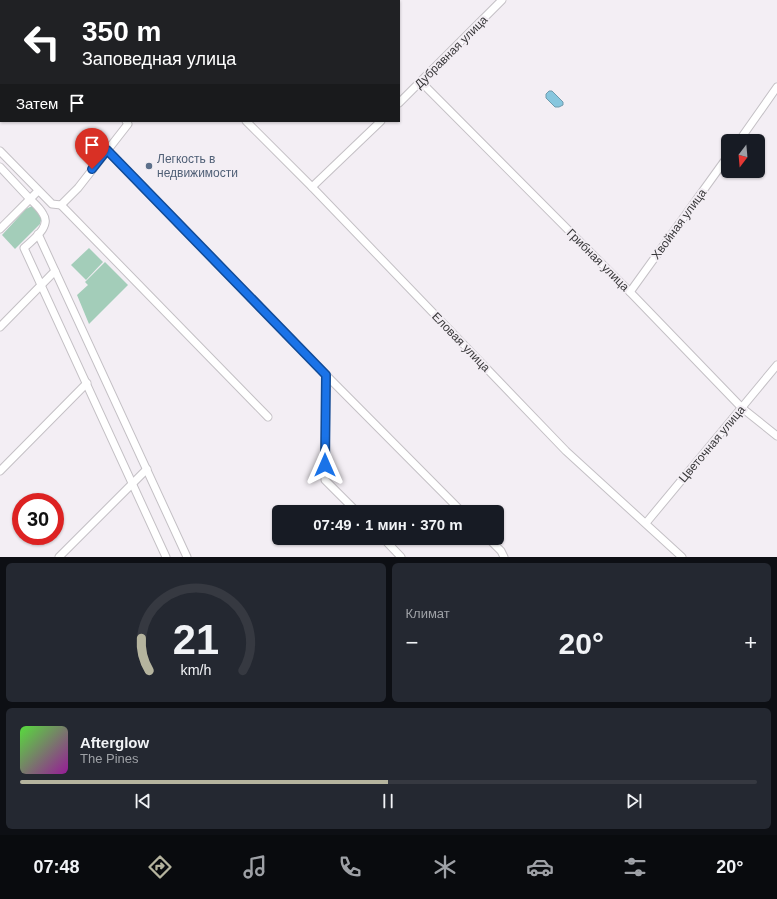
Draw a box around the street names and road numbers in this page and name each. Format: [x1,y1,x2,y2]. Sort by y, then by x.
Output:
street label: Дубравная улица [412,12,491,91]
street label: Хвойная улица [649,186,709,262]
street label: Грибная улица [564,226,632,294]
street label: Еловая улица [429,309,493,375]
street label: Цветочная улица [676,403,748,485]

